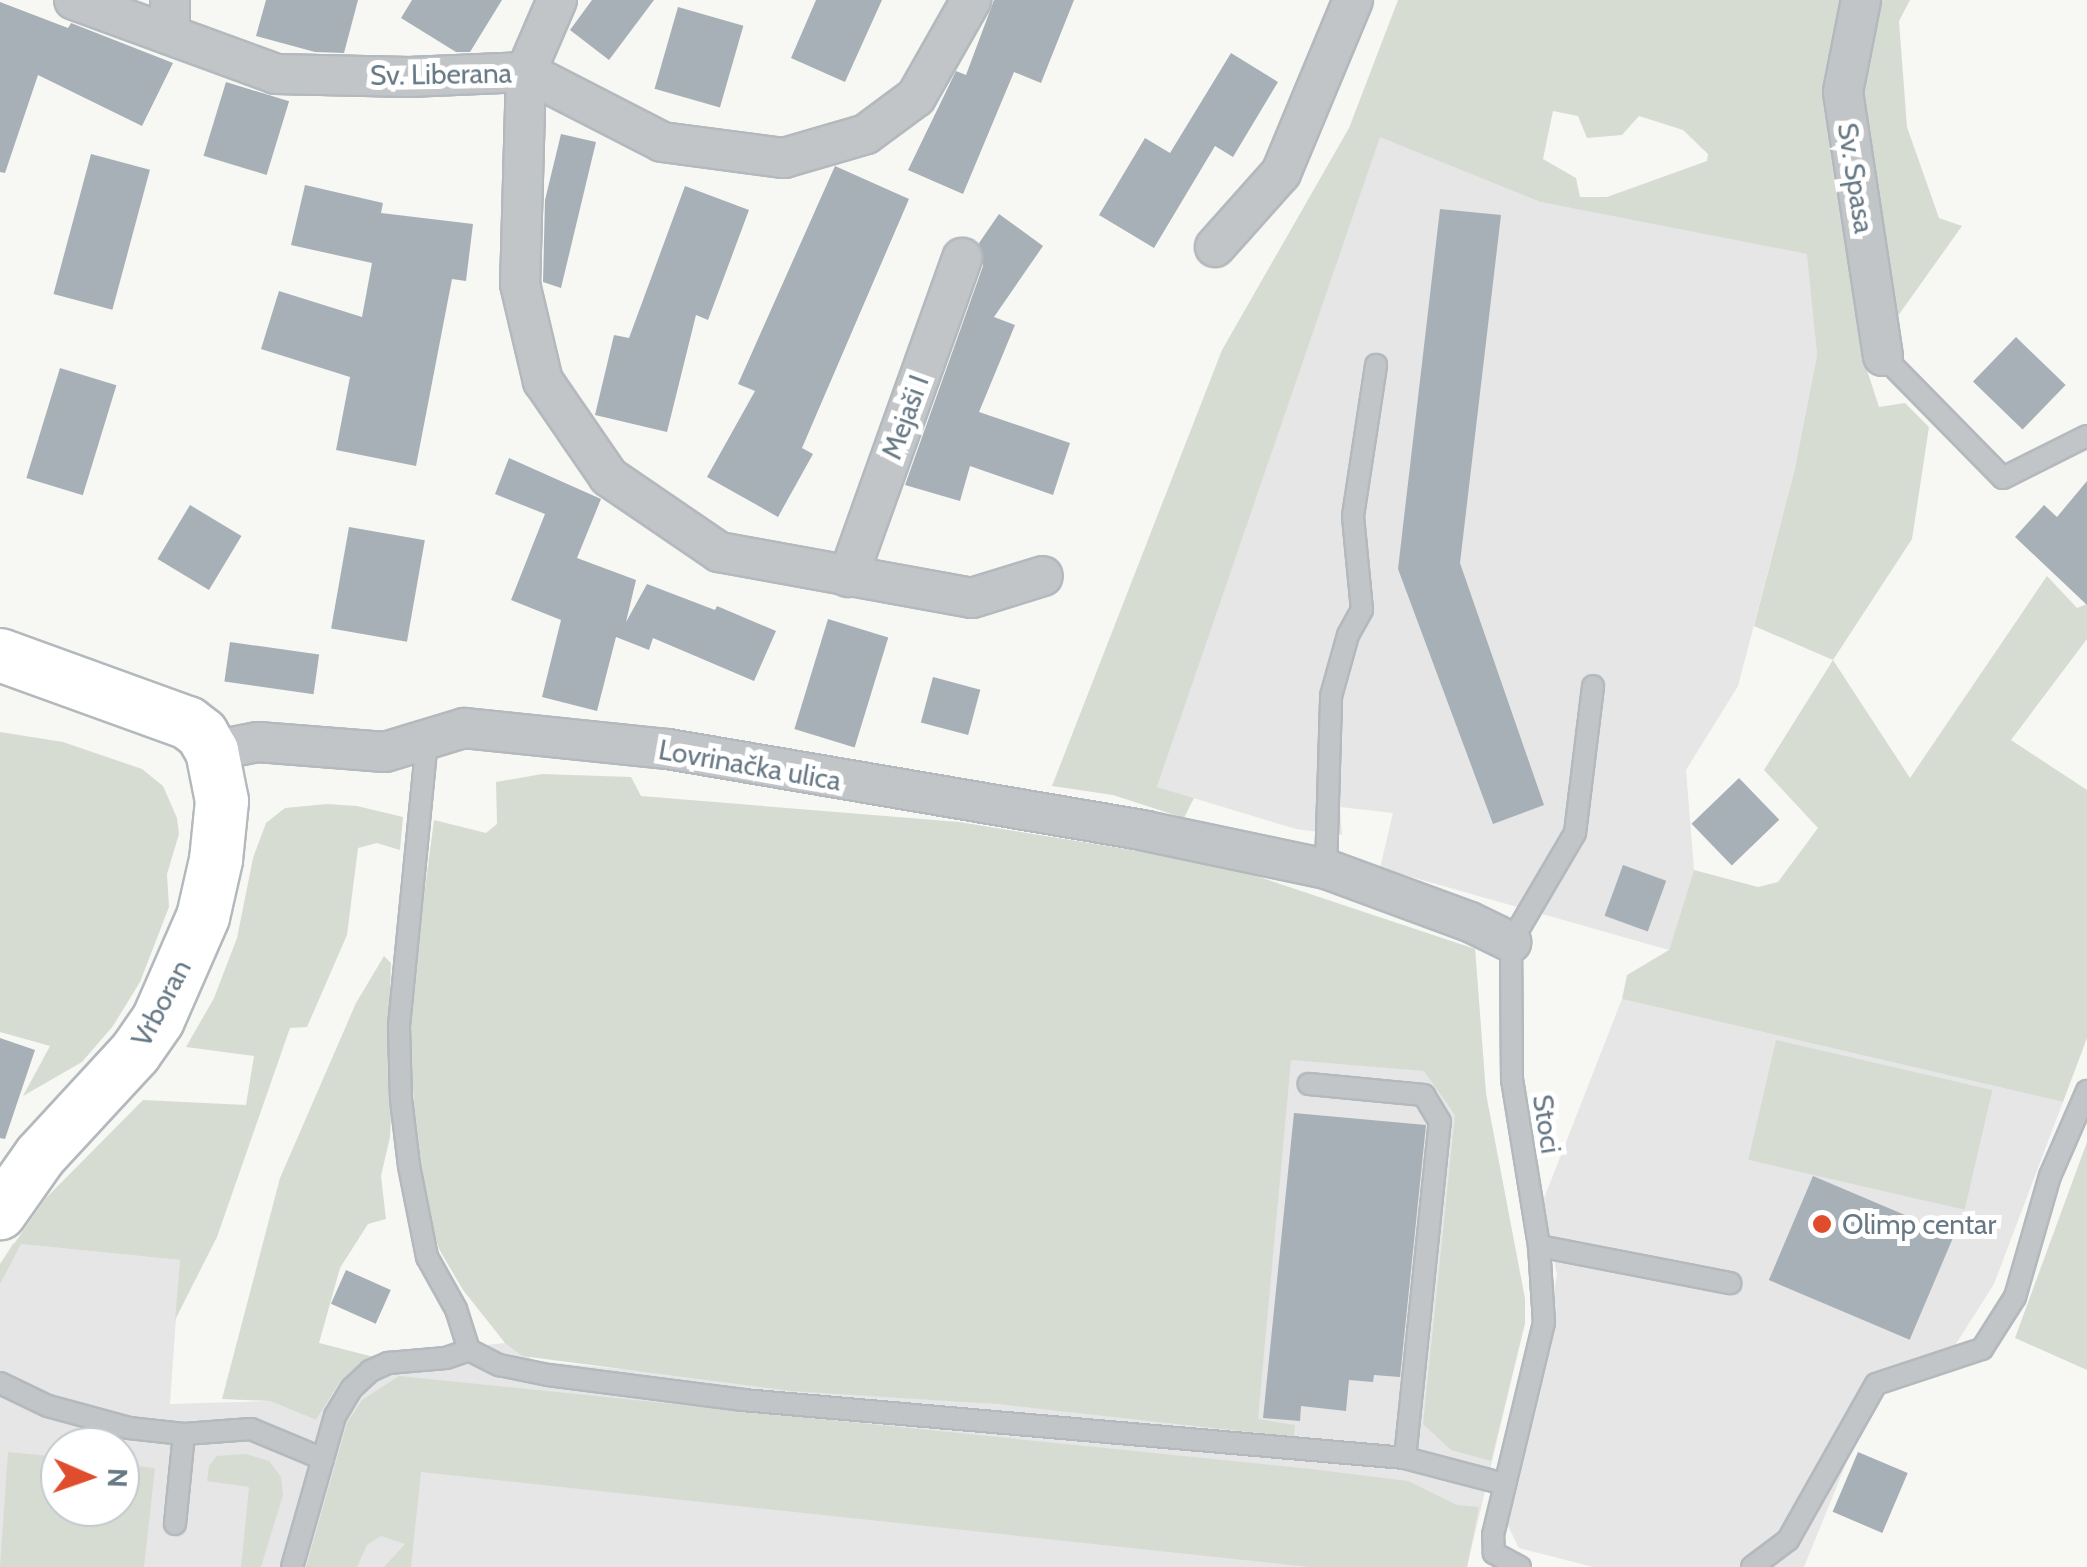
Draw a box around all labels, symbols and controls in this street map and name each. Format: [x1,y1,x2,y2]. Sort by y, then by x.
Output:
street label: Sv. Liberana [370,56,512,92]
street label: Sv. Spasa [1831,120,1881,236]
street label: Mejaši I [874,370,936,464]
street label: Lovrinačka ulica [656,732,844,798]
street label: Vrboran [124,954,198,1052]
street label: Stoci [1526,1092,1568,1156]
place label: Olimp centar [1842,1207,1996,1241]
marker: Olimp centar [1811,1213,1833,1235]
north arrow [40,1427,140,1527]
text: N [101,1467,135,1488]

